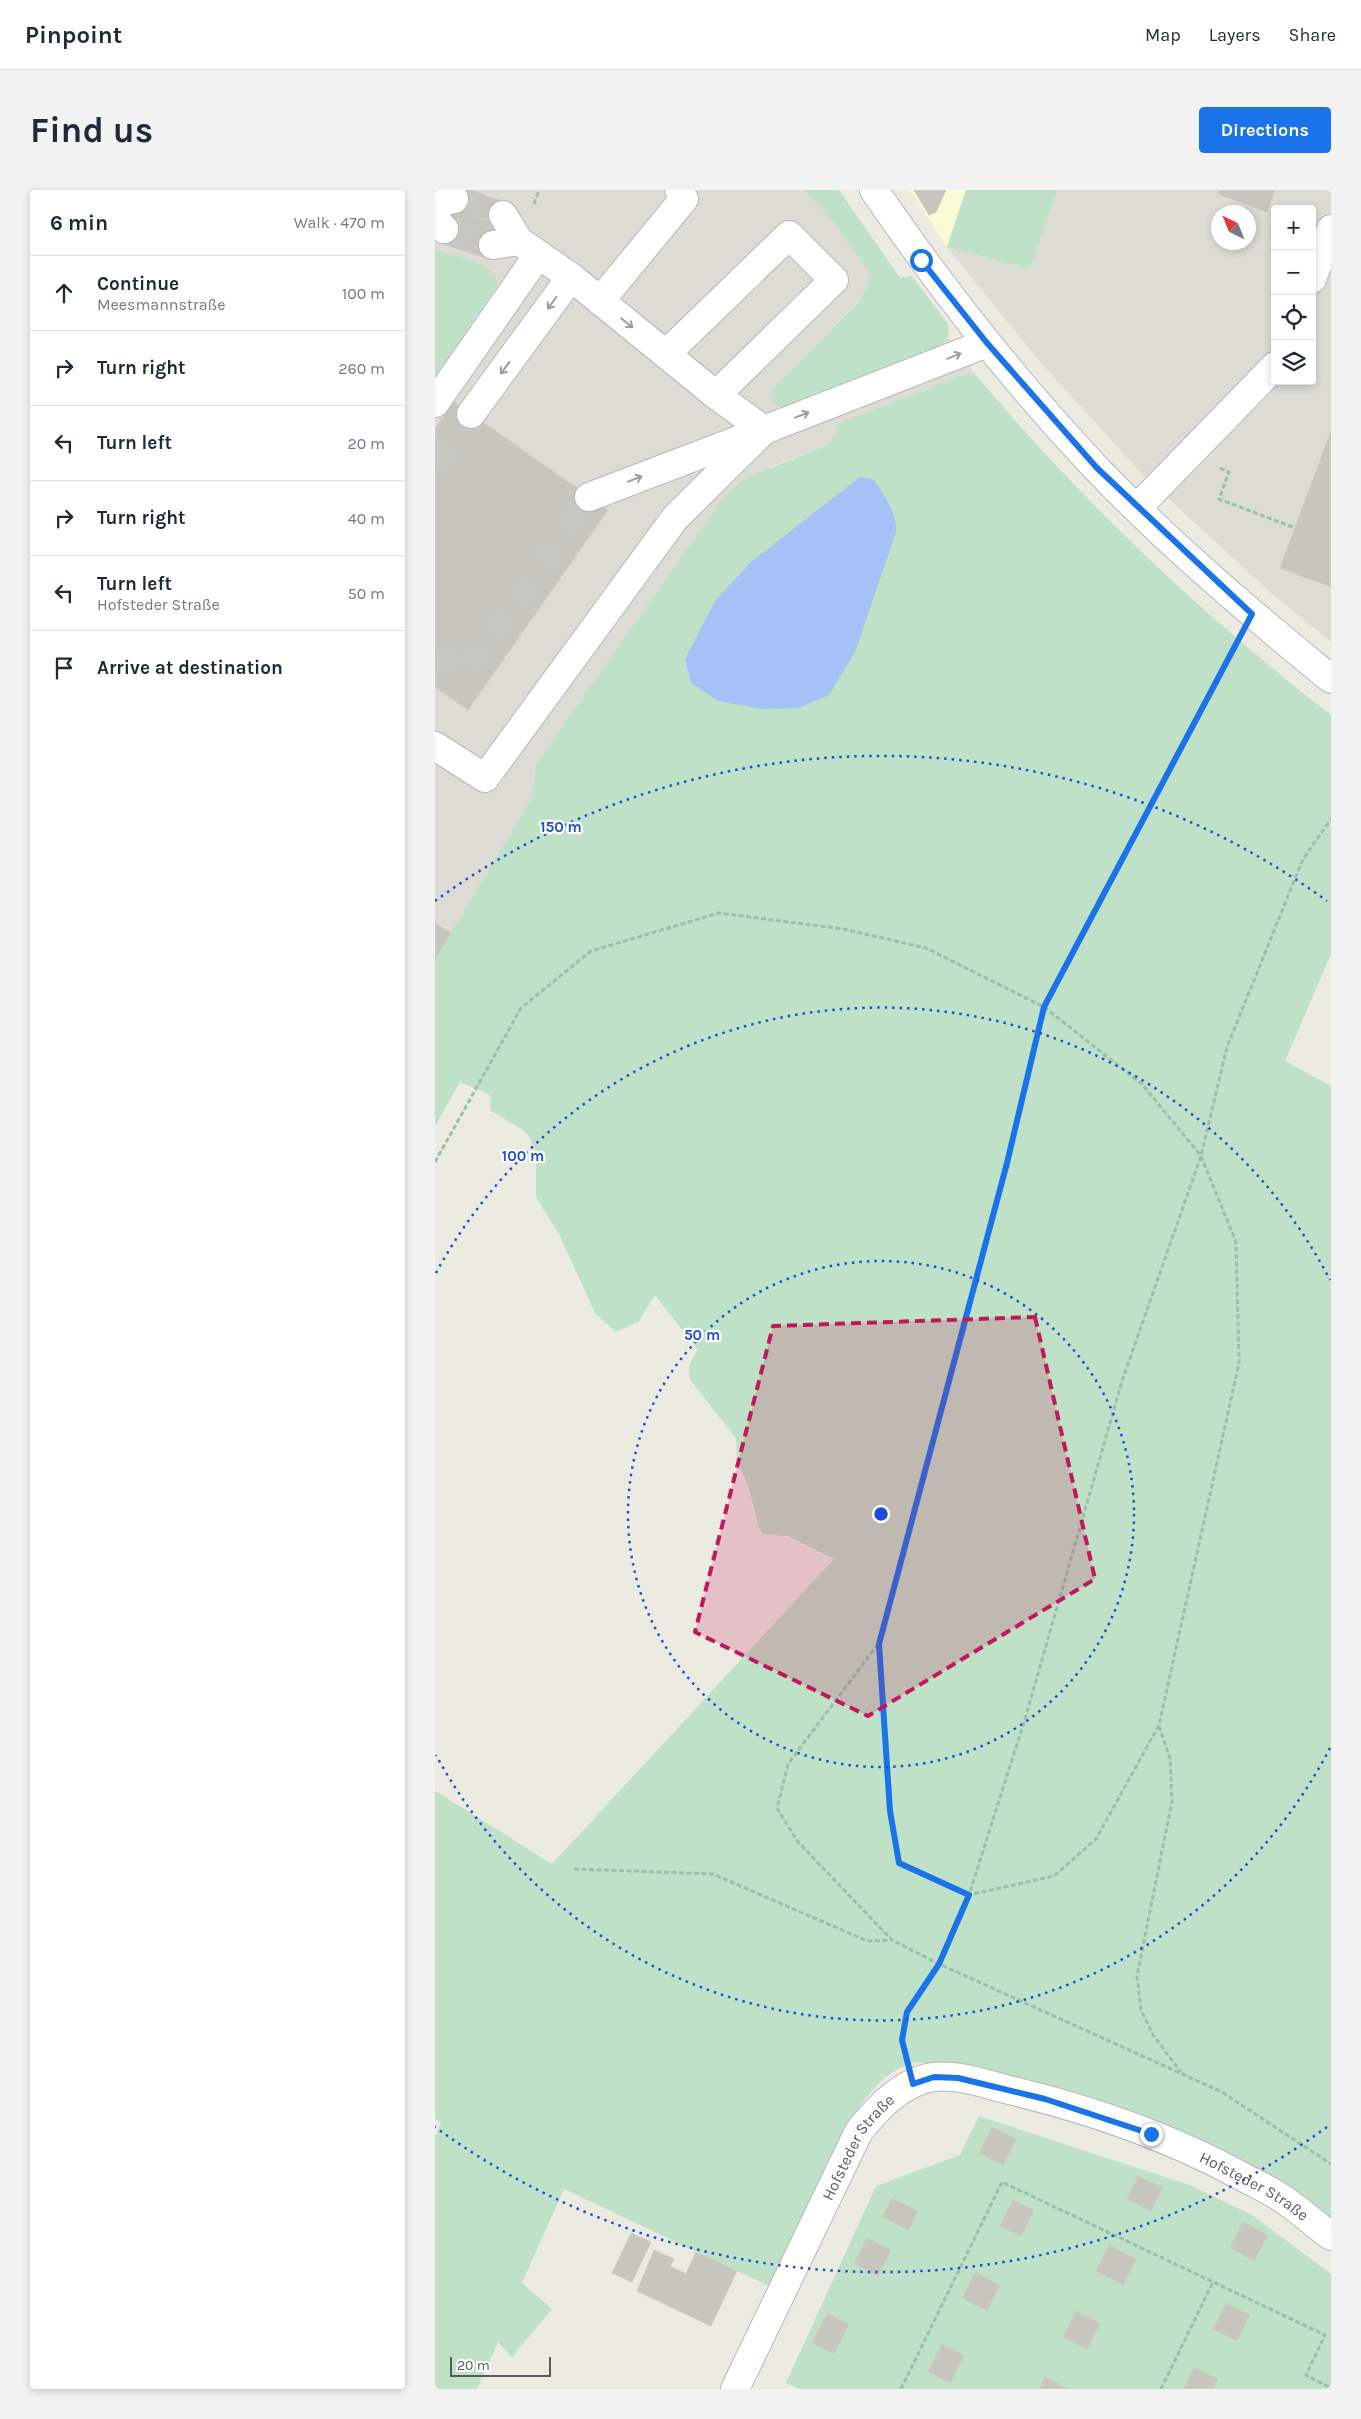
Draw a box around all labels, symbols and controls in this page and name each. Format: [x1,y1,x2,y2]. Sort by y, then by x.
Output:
text: Pinpoint [25,21,122,49]
text: Map [1145,24,1181,46]
text: Layers [1209,24,1261,46]
text: Share [1289,24,1336,46]
button: Directions [1199,107,1331,153]
text: Find us [30,110,153,151]
north arrow [1211,205,1256,250]
map controls [1271,205,1316,385]
button: + [1271,205,1316,250]
text: 6 min [50,211,108,235]
text: Walk · 470 m [294,213,385,232]
route start [910,249,933,272]
button: − [1271,250,1316,295]
text: Continue [97,273,179,295]
icon: ahead [50,279,78,307]
text: 100 m [342,284,385,303]
text: Meesmannstraße [97,295,226,314]
one-way arrow [547,295,557,309]
button: locate [1271,295,1316,340]
one-way arrow [620,318,633,329]
button: layers [1271,340,1316,385]
one-way arrow [946,351,961,360]
icon: right [50,354,78,382]
text: Turn right [97,357,186,379]
text: 260 m [338,359,385,378]
one-way arrow [500,361,510,375]
one-way arrow [794,410,810,419]
icon: left [50,429,78,457]
text: Turn left [97,432,172,454]
text: 20 m [347,434,385,453]
one-way arrow [627,474,642,483]
icon: right [50,504,78,532]
text: Turn right [97,507,186,529]
text: 40 m [348,509,385,528]
text: Turn left [97,573,172,595]
icon: left [50,579,78,607]
text: 50 m [348,584,385,603]
text: Hofsteder Straße [97,595,220,614]
icon: arrive [50,654,78,682]
text: Arrive at destination [97,657,283,679]
text: 150 m [540,818,582,836]
text: 100 m [502,1147,544,1165]
text: 50 m [684,1326,720,1344]
centre of rings [872,1505,890,1523]
street label: Hofsteder Straße [818,2090,898,2203]
route end [1140,2123,1163,2146]
street label: Hofsteder Straße [1197,2147,1313,2224]
scale bar [450,2354,551,2377]
text: 20 m [457,2357,490,2374]

